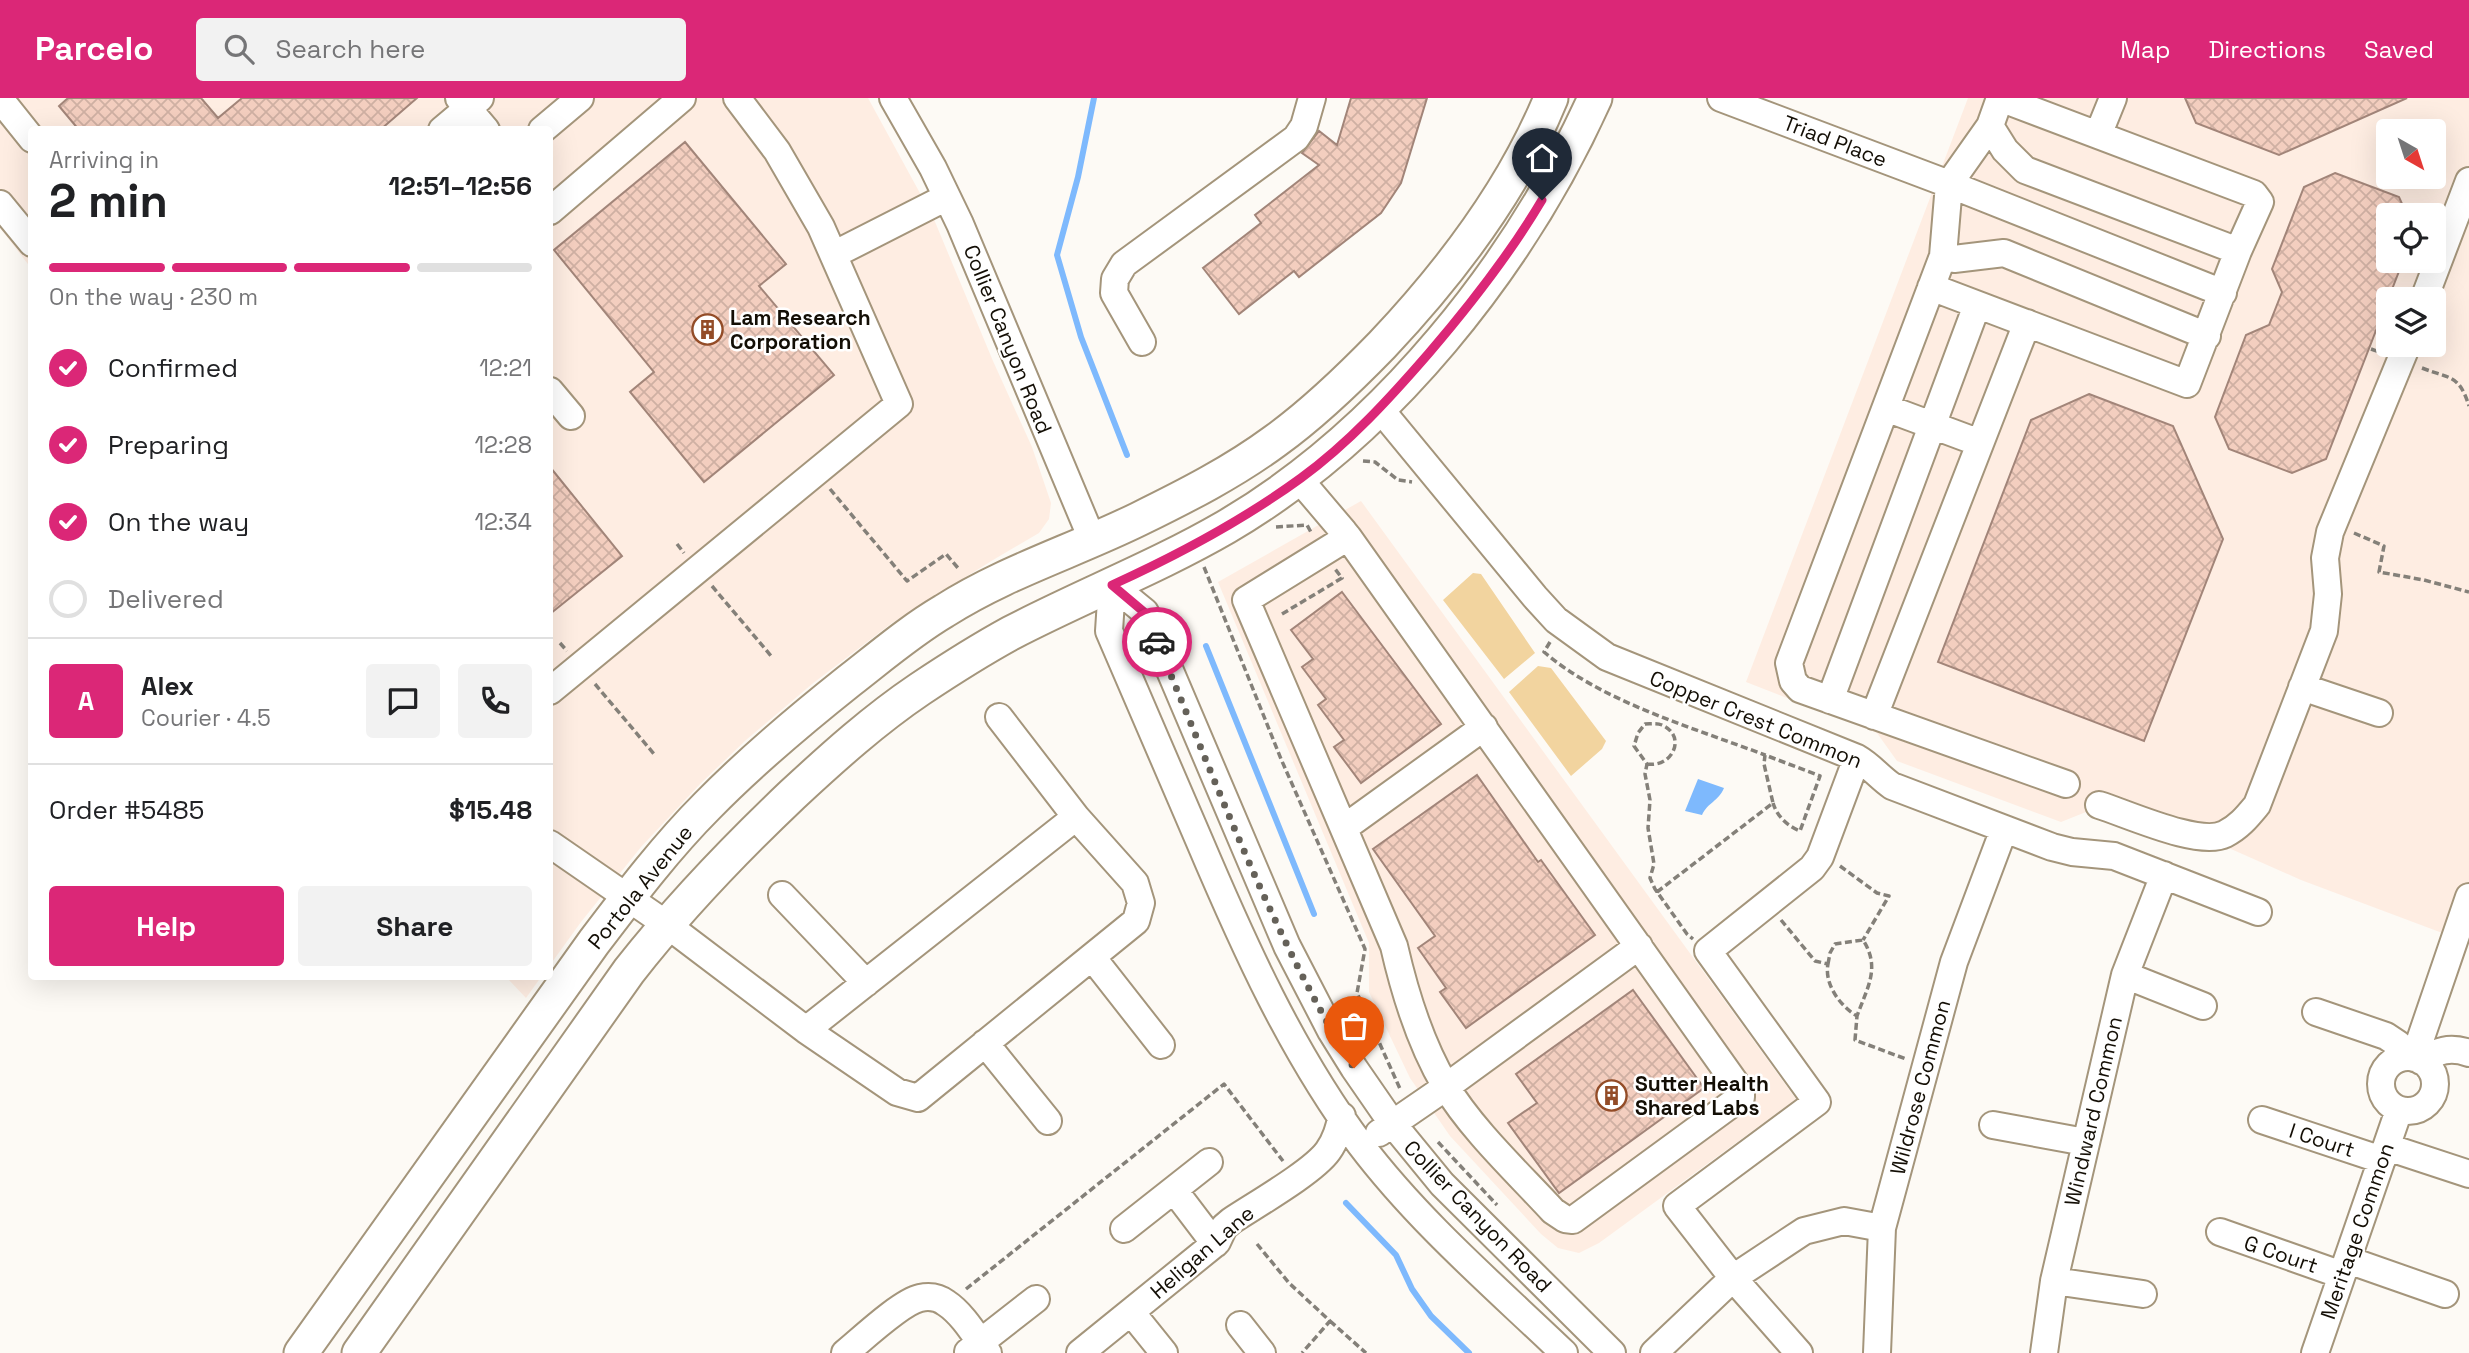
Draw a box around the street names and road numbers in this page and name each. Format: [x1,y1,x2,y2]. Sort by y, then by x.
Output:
street label: Triad Place [1779,109,1891,173]
street label: Collier Canyon Road [958,241,1058,437]
street label: Copper Crest Common [1646,664,1866,774]
street label: Portola Avenue [582,819,698,955]
street label: Wildrose Common [1884,997,1956,1177]
street label: Windward Common [2058,1014,2128,1208]
street label: I Court [2286,1117,2358,1163]
street label: Collier Canyon Road [1398,1134,1558,1298]
street label: Meritage Common [2314,1139,2400,1323]
street label: Heligan Lane [1144,1199,1260,1305]
street label: G Court [2241,1229,2321,1279]

